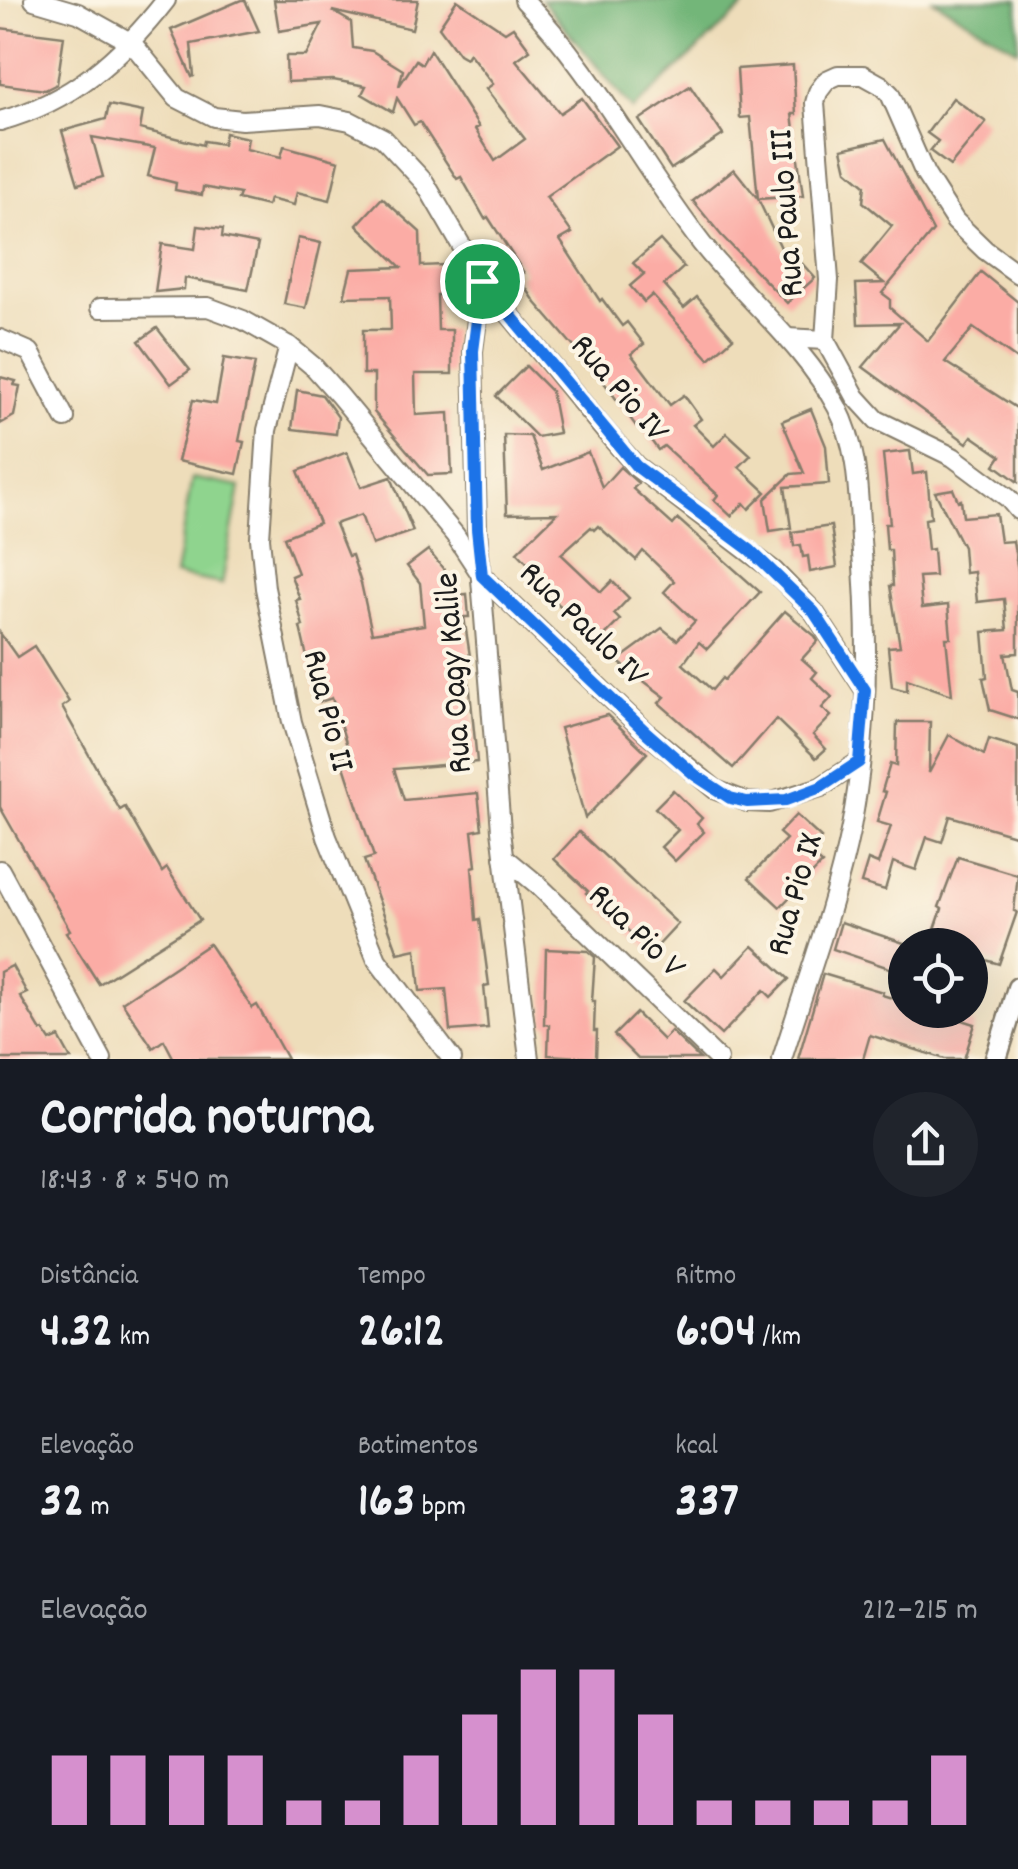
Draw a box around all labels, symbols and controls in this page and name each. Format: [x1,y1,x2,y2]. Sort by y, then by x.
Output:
street label: Rua Paulo III [758,127,820,299]
pin [440,239,525,324]
icon: arrive [455,254,510,309]
street label: Rua Pio IV [556,324,680,456]
street label: Rua Paulo IV [506,551,658,701]
street label: Rua Oagy Kalile [424,571,488,775]
street label: Rua Pio II [287,645,365,777]
street label: Rua Pio IX [756,828,838,962]
street label: Rua Pio V [575,874,695,993]
map controls [888,928,988,1028]
button: locate [888,928,988,1028]
text: Corrida noturna [40,1082,372,1161]
button: share [873,1092,978,1197]
text: 18:43 · 8 × 540 m [40,1159,229,1205]
text: Distância [40,1258,138,1298]
text: Tempo [358,1258,426,1298]
text: Ritmo [675,1258,736,1298]
text: 4.32 [40,1298,113,1370]
text: 26:12 [358,1298,445,1370]
text: 6:04 [675,1298,756,1370]
text: km [113,1319,150,1359]
text: /km [756,1319,801,1359]
text: Elevação [40,1428,134,1468]
text: Batimentos [358,1428,479,1468]
text: kcal [675,1428,718,1468]
text: 32 [40,1468,84,1540]
text: 163 [358,1468,415,1540]
text: 337 [675,1468,739,1540]
text: m [84,1489,110,1529]
text: bpm [415,1489,466,1529]
text: Elevação [40,1589,148,1635]
text: 212–215 m [862,1589,978,1635]

